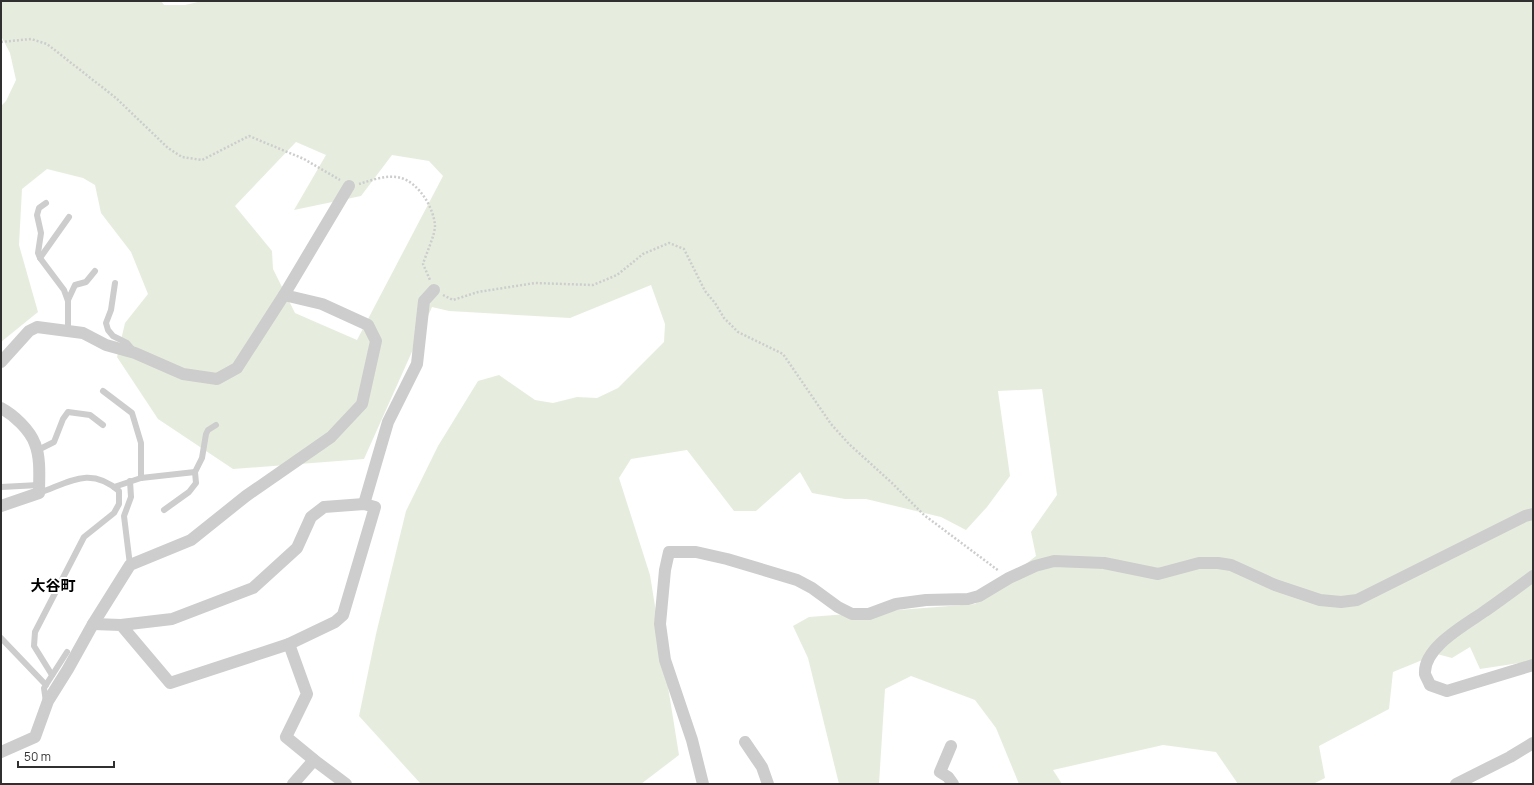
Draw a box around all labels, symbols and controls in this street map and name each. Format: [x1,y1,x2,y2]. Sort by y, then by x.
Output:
district label: 大谷町 [30,575,76,596]
scale bar [18,743,114,769]
text: 50 m [24,748,51,765]

